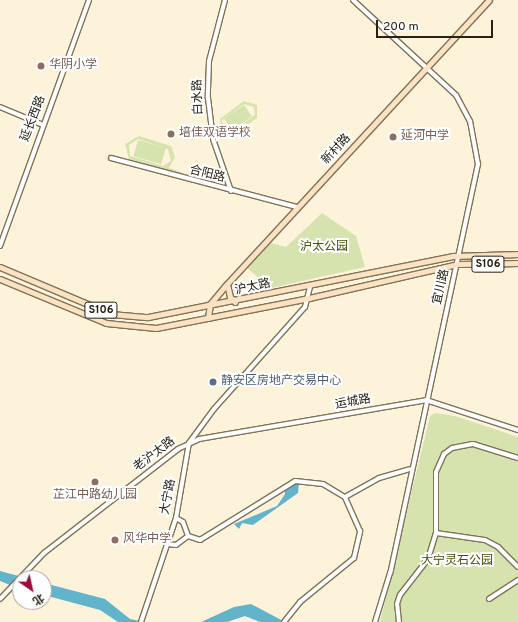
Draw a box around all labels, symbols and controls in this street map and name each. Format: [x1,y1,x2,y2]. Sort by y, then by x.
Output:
scale bar [378,12,495,38]
text: 200 m [383,19,419,35]
place label: 华阴小学 [49,59,97,73]
marker: 华阴小学 [36,61,46,71]
street label: 白水路 [191,79,207,115]
street label: 延长西路 [19,94,49,144]
place label: 培佳双语学校 [179,127,251,141]
marker: 培佳双语学校 [166,129,176,139]
place label: 延河中学 [401,130,449,144]
street label: 新村路 [319,132,355,168]
marker: 延河中学 [388,132,398,142]
street label: 合阳路 [188,164,226,186]
park label: 沪太公园 [300,241,348,255]
road number: S106 [471,255,505,273]
street label: 宜川路 [431,268,453,306]
street label: 沪太路 [234,277,272,299]
road number: S106 [84,301,118,319]
place label: 静安区房地产交易中心 [221,375,341,389]
marker: 静安区房地产交易中心 [208,377,218,387]
street label: 运城路 [334,393,372,413]
street label: 老沪太路 [131,435,179,475]
marker: 芷江中路幼儿园 [90,477,100,487]
street label: 大宁路 [158,478,180,516]
place label: 芷江中路幼儿园 [53,489,137,503]
place label: 风华中学 [123,533,171,547]
marker: 风华中学 [110,535,120,545]
park label: 大宁灵石公园 [421,555,493,569]
north arrow [12,570,52,610]
text: 北 [30,590,47,608]

